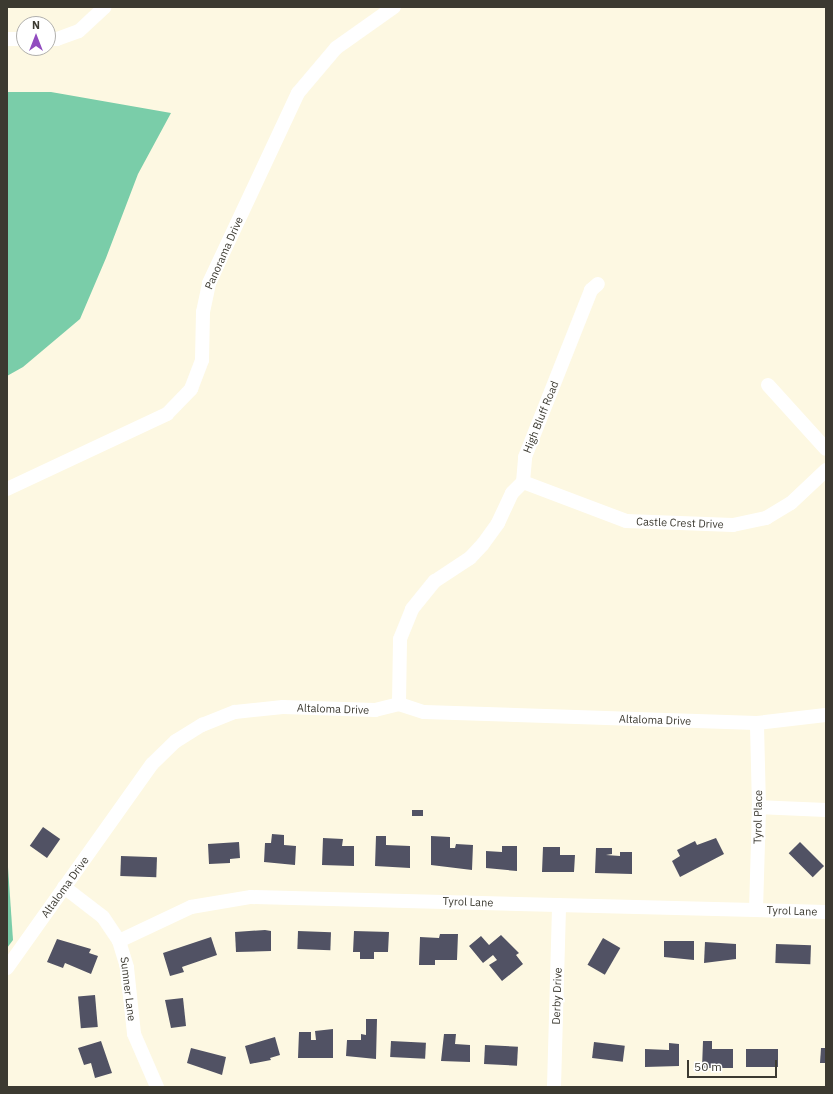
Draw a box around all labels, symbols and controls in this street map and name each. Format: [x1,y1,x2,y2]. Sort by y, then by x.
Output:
north arrow [16,16,56,56]
text: N [32,18,40,32]
street label: Panorama Drive [202,215,246,291]
street label: High Bluff Road [521,379,561,455]
street label: Castle Crest Drive [636,515,724,531]
street label: Altaloma Drive [297,701,369,717]
street label: Altaloma Drive [619,712,691,728]
street label: Tyrol Place [751,790,765,844]
street label: Altaloma Drive [38,854,92,920]
street label: Tyrol Lane [442,895,494,909]
street label: Tyrol Lane [766,904,818,918]
street label: Sumner Lane [117,956,139,1022]
street label: Derby Drive [549,967,565,1025]
scale bar [689,1052,779,1078]
text: 50 m [694,1059,722,1074]

